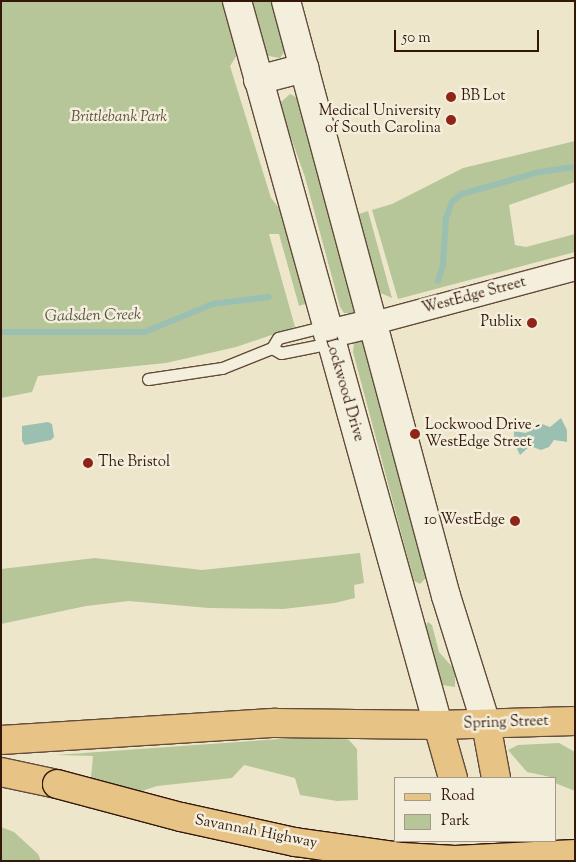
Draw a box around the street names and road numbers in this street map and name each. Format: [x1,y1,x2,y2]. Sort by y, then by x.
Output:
street label: WestEdge Street [420,273,528,319]
street label: Lockwood Drive [321,336,367,444]
street label: Spring Street [463,713,549,733]
street label: Savannah Highway [193,811,319,853]

